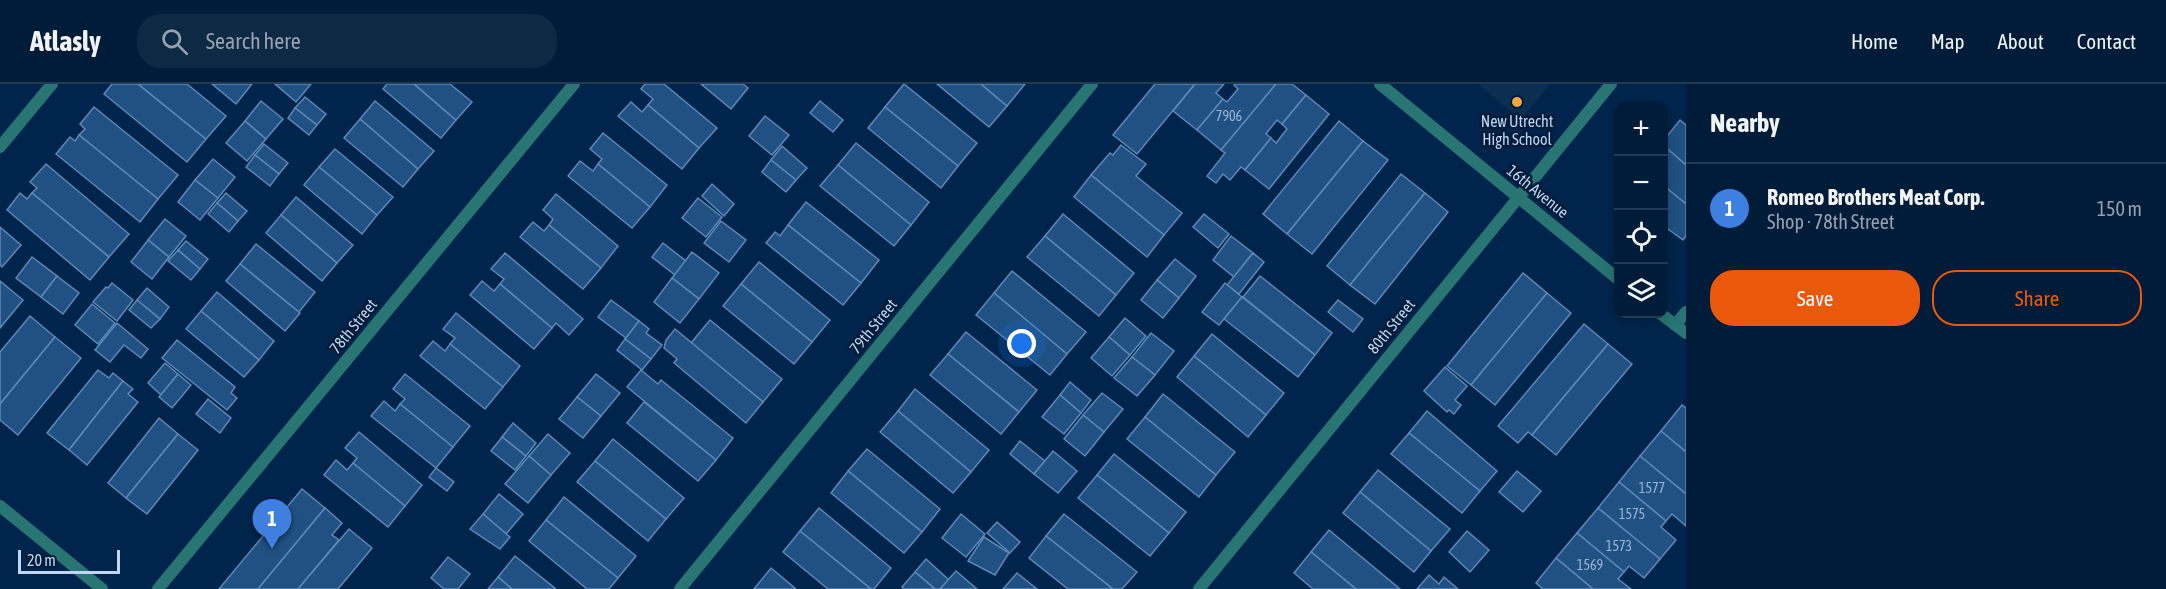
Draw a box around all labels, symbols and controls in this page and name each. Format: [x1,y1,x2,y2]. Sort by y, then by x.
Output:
search box [137,14,557,68]
text: Atlasly [30,25,101,57]
icon: search [158,25,191,58]
text: Search here [206,28,301,54]
text: Home [1851,29,1898,53]
text: Map [1931,29,1965,53]
text: About [1998,29,2044,53]
text: Contact [2077,29,2136,53]
marker: New Utrecht High School [1510,95,1524,109]
map controls [1614,102,1668,318]
button: + [1614,102,1668,156]
house number: 7906 [1216,108,1243,124]
text: Nearby [1710,108,1780,138]
place label: New Utrecht High School [1481,112,1554,149]
button: − [1614,156,1668,210]
street label: 16th Avenue [1504,161,1572,221]
text: Romeo Brothers Meat Corp. [1767,184,1984,210]
text: 1 [1725,197,1734,220]
text: 150 m [2097,197,2142,220]
button: locate [1614,210,1668,264]
text: Shop · 78th Street [1767,210,1895,233]
button: layers [1614,264,1668,318]
button: Save [1710,270,1920,326]
button: Share [1932,270,2142,326]
street label: 78th Street [326,295,381,357]
street label: 79th Street [846,295,901,357]
street label: 80th Street [1364,295,1419,357]
your location [1007,329,1036,358]
house number: 1577 [1639,480,1665,496]
pin: 1 [252,500,292,549]
house number: 1575 [1619,506,1645,522]
house number: 1573 [1606,538,1632,554]
scale bar [18,547,120,574]
text: 20 m [27,551,56,569]
house number: 1569 [1577,557,1603,573]

